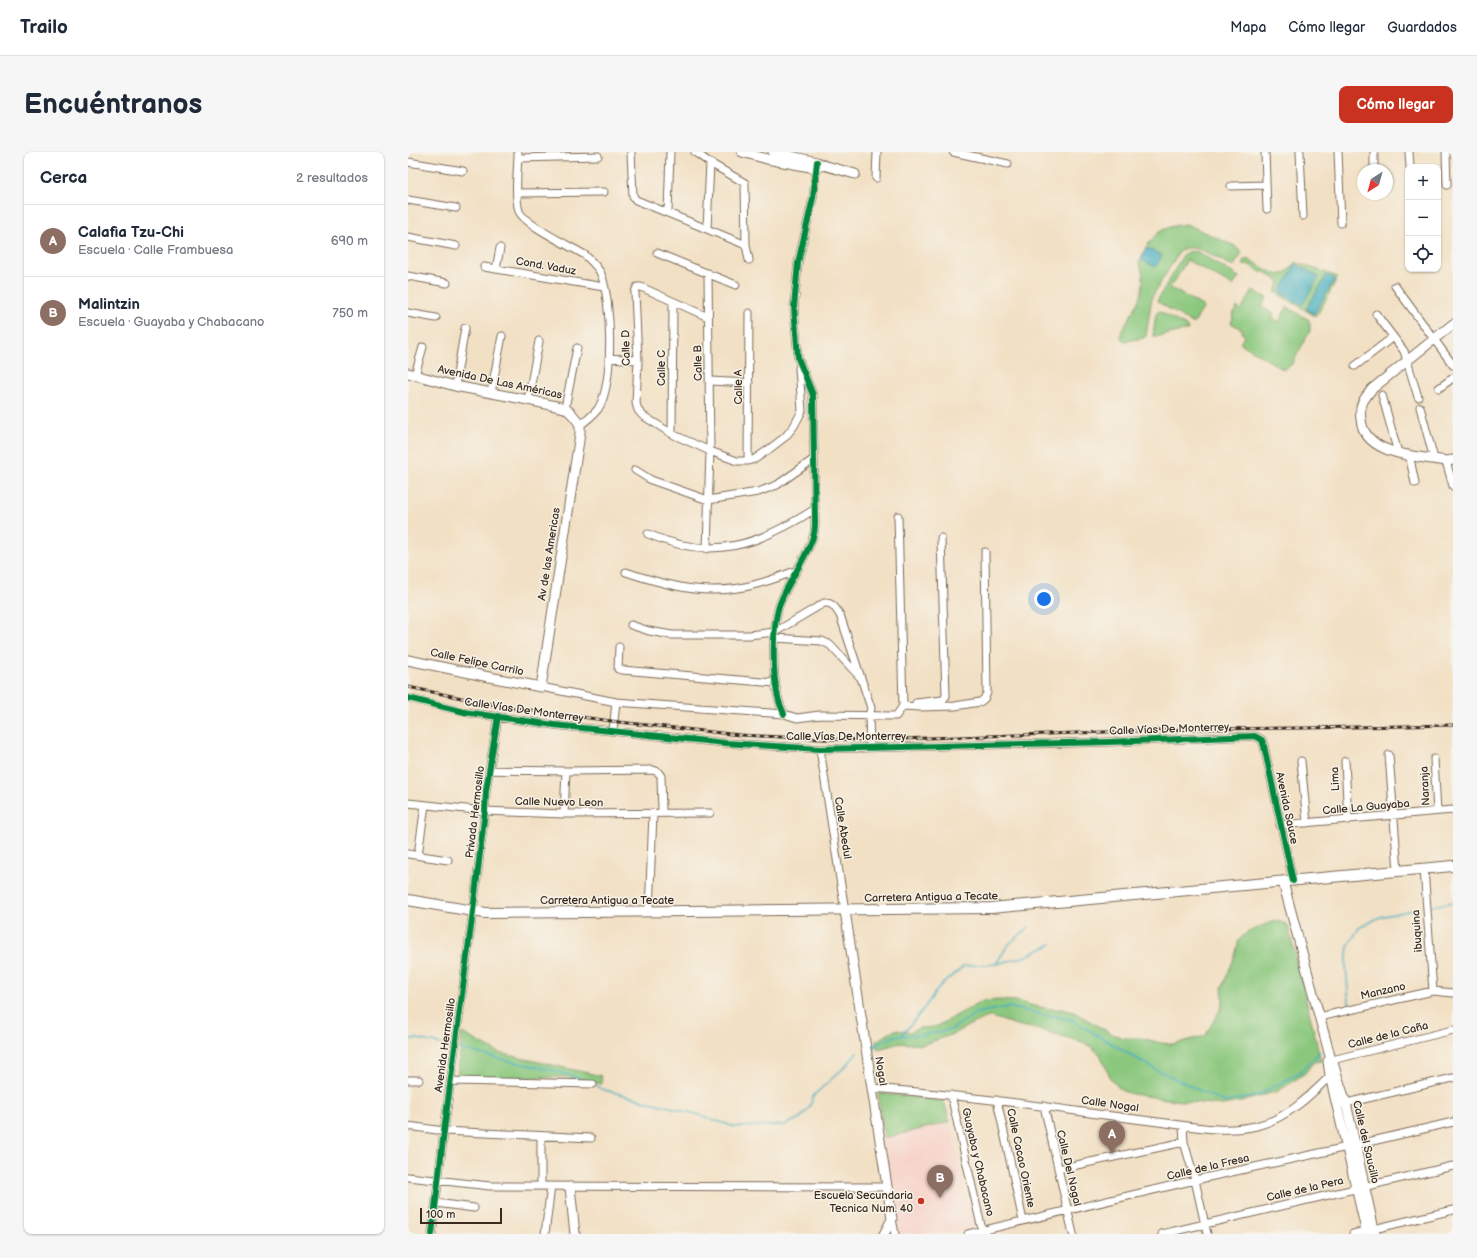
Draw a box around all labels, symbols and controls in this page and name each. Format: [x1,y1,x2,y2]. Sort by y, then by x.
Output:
text: Trailo [20,16,68,39]
text: Mapa [1230,19,1266,36]
text: Cómo llegar [1288,19,1365,36]
text: Guardados [1387,19,1457,36]
button: Cómo llegar [1339,86,1453,123]
text: Encuéntranos [24,88,202,121]
north arrow [1357,164,1393,200]
map controls [1405,164,1441,272]
button: + [1405,164,1441,200]
text: Cerca [40,168,87,188]
text: 2 resultados [296,170,368,186]
button: − [1405,200,1441,236]
text: Calafia Tzu-Chi [78,223,184,242]
text: A [49,233,57,249]
text: 690 m [331,233,368,249]
button: locate [1405,236,1441,272]
text: Escuela · Calle Frambuesa [78,242,233,258]
street label: Cond. Vaduz [515,254,578,278]
text: Malintzin [78,295,140,314]
text: B [48,305,58,321]
text: 750 m [332,305,368,321]
text: Escuela · Guayaba y Chabacano [78,314,264,330]
street label: Calle D [619,330,633,366]
street label: Calle B [691,344,705,381]
street label: Calle C [655,350,668,386]
street label: Avenida De Las Américas [437,362,564,402]
street label: Calle A [732,369,745,405]
street label: Av de las Americas [535,506,563,601]
your location [1034,589,1054,609]
street label: Calle Felipe Carrilo [429,646,525,678]
street label: Calle Vías De Monterrey [464,695,584,725]
street label: Calle Vías De Monterrey [1109,720,1229,738]
street label: Calle Vías De Monterrey [786,730,906,743]
street label: Privada Hermosillo [463,765,487,859]
street label: Naranja [1417,766,1433,806]
street label: Lima [1328,767,1342,791]
street label: Avenida Sauce [1273,771,1301,846]
street label: Calle Nuevo Leon [515,795,603,809]
street label: Calle Abedul [832,796,854,860]
street label: Calle La Guayaba [1322,797,1410,817]
street label: Carretera Antigua a Tecate [864,889,998,905]
street label: Carretera Antigua a Tecate [540,894,674,907]
street label: ibuquina [1409,909,1425,953]
street label: Manzano [1359,980,1407,1002]
street label: Avenida Hermosillo [432,997,458,1093]
street label: Calle de la Caña [1347,1019,1429,1051]
street label: Nogal [872,1055,890,1087]
street label: Calle Nogal [1080,1094,1140,1114]
street label: Calle del Saucillo [1350,1099,1382,1185]
street label: Guayaba y Chabacano [959,1107,997,1217]
street label: Calle Cacao Oriente [1004,1107,1038,1209]
pin: A [1099,1121,1125,1154]
street label: Calle Del Nogal [1054,1129,1084,1207]
street label: Calle de la Fresa [1165,1151,1251,1183]
pin: B [927,1165,953,1198]
street label: Calle de la Pera [1265,1174,1345,1204]
place label: Escuela Secundaria Tecnica Num. 40 [814,1189,914,1215]
marker: Escuela Secundaria Tecnica Num. 40 [916,1196,926,1206]
scale bar [420,1206,502,1225]
text: 100 m [426,1208,455,1221]

